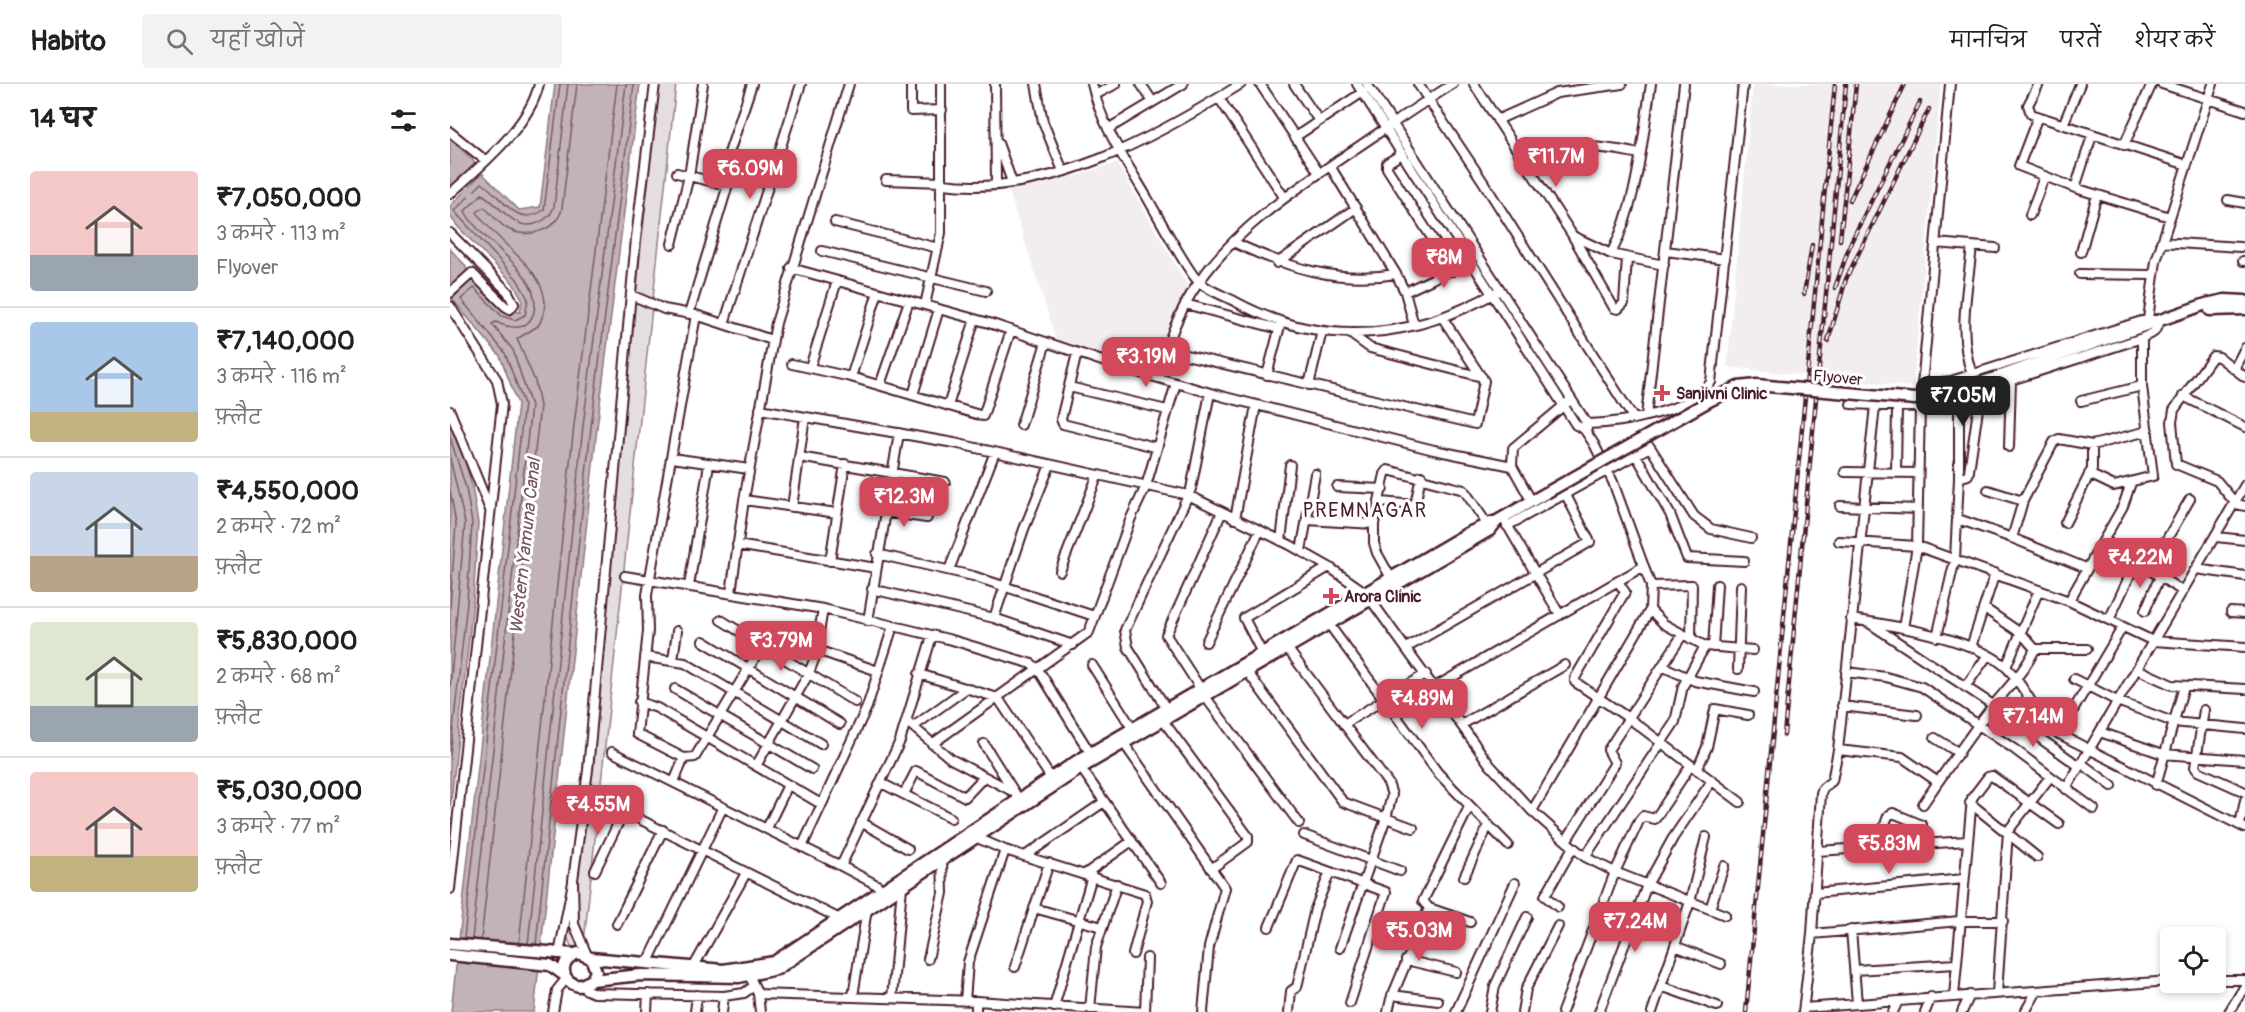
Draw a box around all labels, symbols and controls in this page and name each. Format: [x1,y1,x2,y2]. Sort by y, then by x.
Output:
search box [142,14,562,68]
text: Habito [30,24,106,59]
icon: search [163,25,196,58]
text: यहाँ खोजें [211,26,305,54]
text: मानचित्र [1950,27,2027,54]
text: परतें [2060,27,2101,54]
text: शेयर करें [2134,27,2215,54]
text: 14 घर [30,103,96,135]
icon: filters [387,104,420,137]
pin: ₹11.7M [1507,137,1605,188]
text: ₹11.7M [1528,144,1585,169]
pin: ₹6.09M [701,149,799,200]
text: ₹6.09M [717,156,783,181]
text: ₹7,050,000 [216,182,361,214]
icon: home [78,195,150,267]
text: 3 कमरे · 113 m² [216,221,346,246]
pin: ₹8M [1415,238,1473,289]
text: ₹8M [1426,245,1462,270]
text: Flyover [216,255,278,280]
text: ₹7,140,000 [216,325,355,357]
pin: ₹3.19M [1097,337,1195,388]
text: ₹3.19M [1116,344,1176,369]
icon: home [78,346,150,418]
text: 3 कमरे · 116 m² [216,364,346,389]
street label: Flyover [1812,366,1864,390]
pin: ₹7.05M [1914,376,2012,427]
text: ₹7.05M [1930,383,1996,408]
marker: Sanjivni Clinic [1653,384,1671,402]
place label: Sanjivni Clinic [1676,384,1767,404]
text: फ़्लैट [216,405,262,430]
water label: Western Yamuna Canal [505,455,546,635]
text: ₹4,550,000 [216,475,359,507]
pin: ₹12.3M [855,477,953,528]
text: ₹12.3M [874,484,934,509]
icon: home [78,496,150,568]
district label: PREMNAGAR [1302,498,1428,523]
text: 2 कमरे · 72 m² [216,514,341,539]
pin: ₹4.22M [2091,538,2189,589]
text: ₹4.22M [2108,545,2172,570]
text: फ़्लैट [216,555,262,580]
marker: Arora Clinic [1322,587,1340,605]
place label: Arora Clinic [1344,587,1421,607]
pin: ₹3.79M [732,621,830,672]
text: ₹5,830,000 [216,625,358,657]
text: ₹3.79M [750,628,812,653]
icon: home [78,646,150,718]
text: 2 कमरे · 68 m² [216,664,341,689]
pin: ₹4.89M [1373,679,1471,730]
text: ₹4.89M [1391,686,1453,711]
pin: ₹7.14M [1984,697,2082,748]
text: ₹7.14M [2003,704,2063,729]
text: फ़्लैट [216,705,262,730]
text: ₹5,030,000 [216,775,362,807]
pin: ₹4.55M [549,785,647,836]
text: ₹4.55M [566,792,630,817]
icon: home [78,796,150,868]
text: 3 कमरे · 77 m² [216,814,340,839]
pin: ₹5.83M [1840,824,1938,875]
text: ₹5.83M [1858,831,1920,856]
text: फ़्लैट [216,855,262,880]
pin: ₹7.24M [1586,902,1684,953]
text: ₹7.24M [1603,909,1667,934]
pin: ₹5.03M [1370,911,1468,962]
text: ₹5.03M [1386,918,1452,943]
map controls [2160,927,2226,993]
button: locate [2160,927,2226,993]

